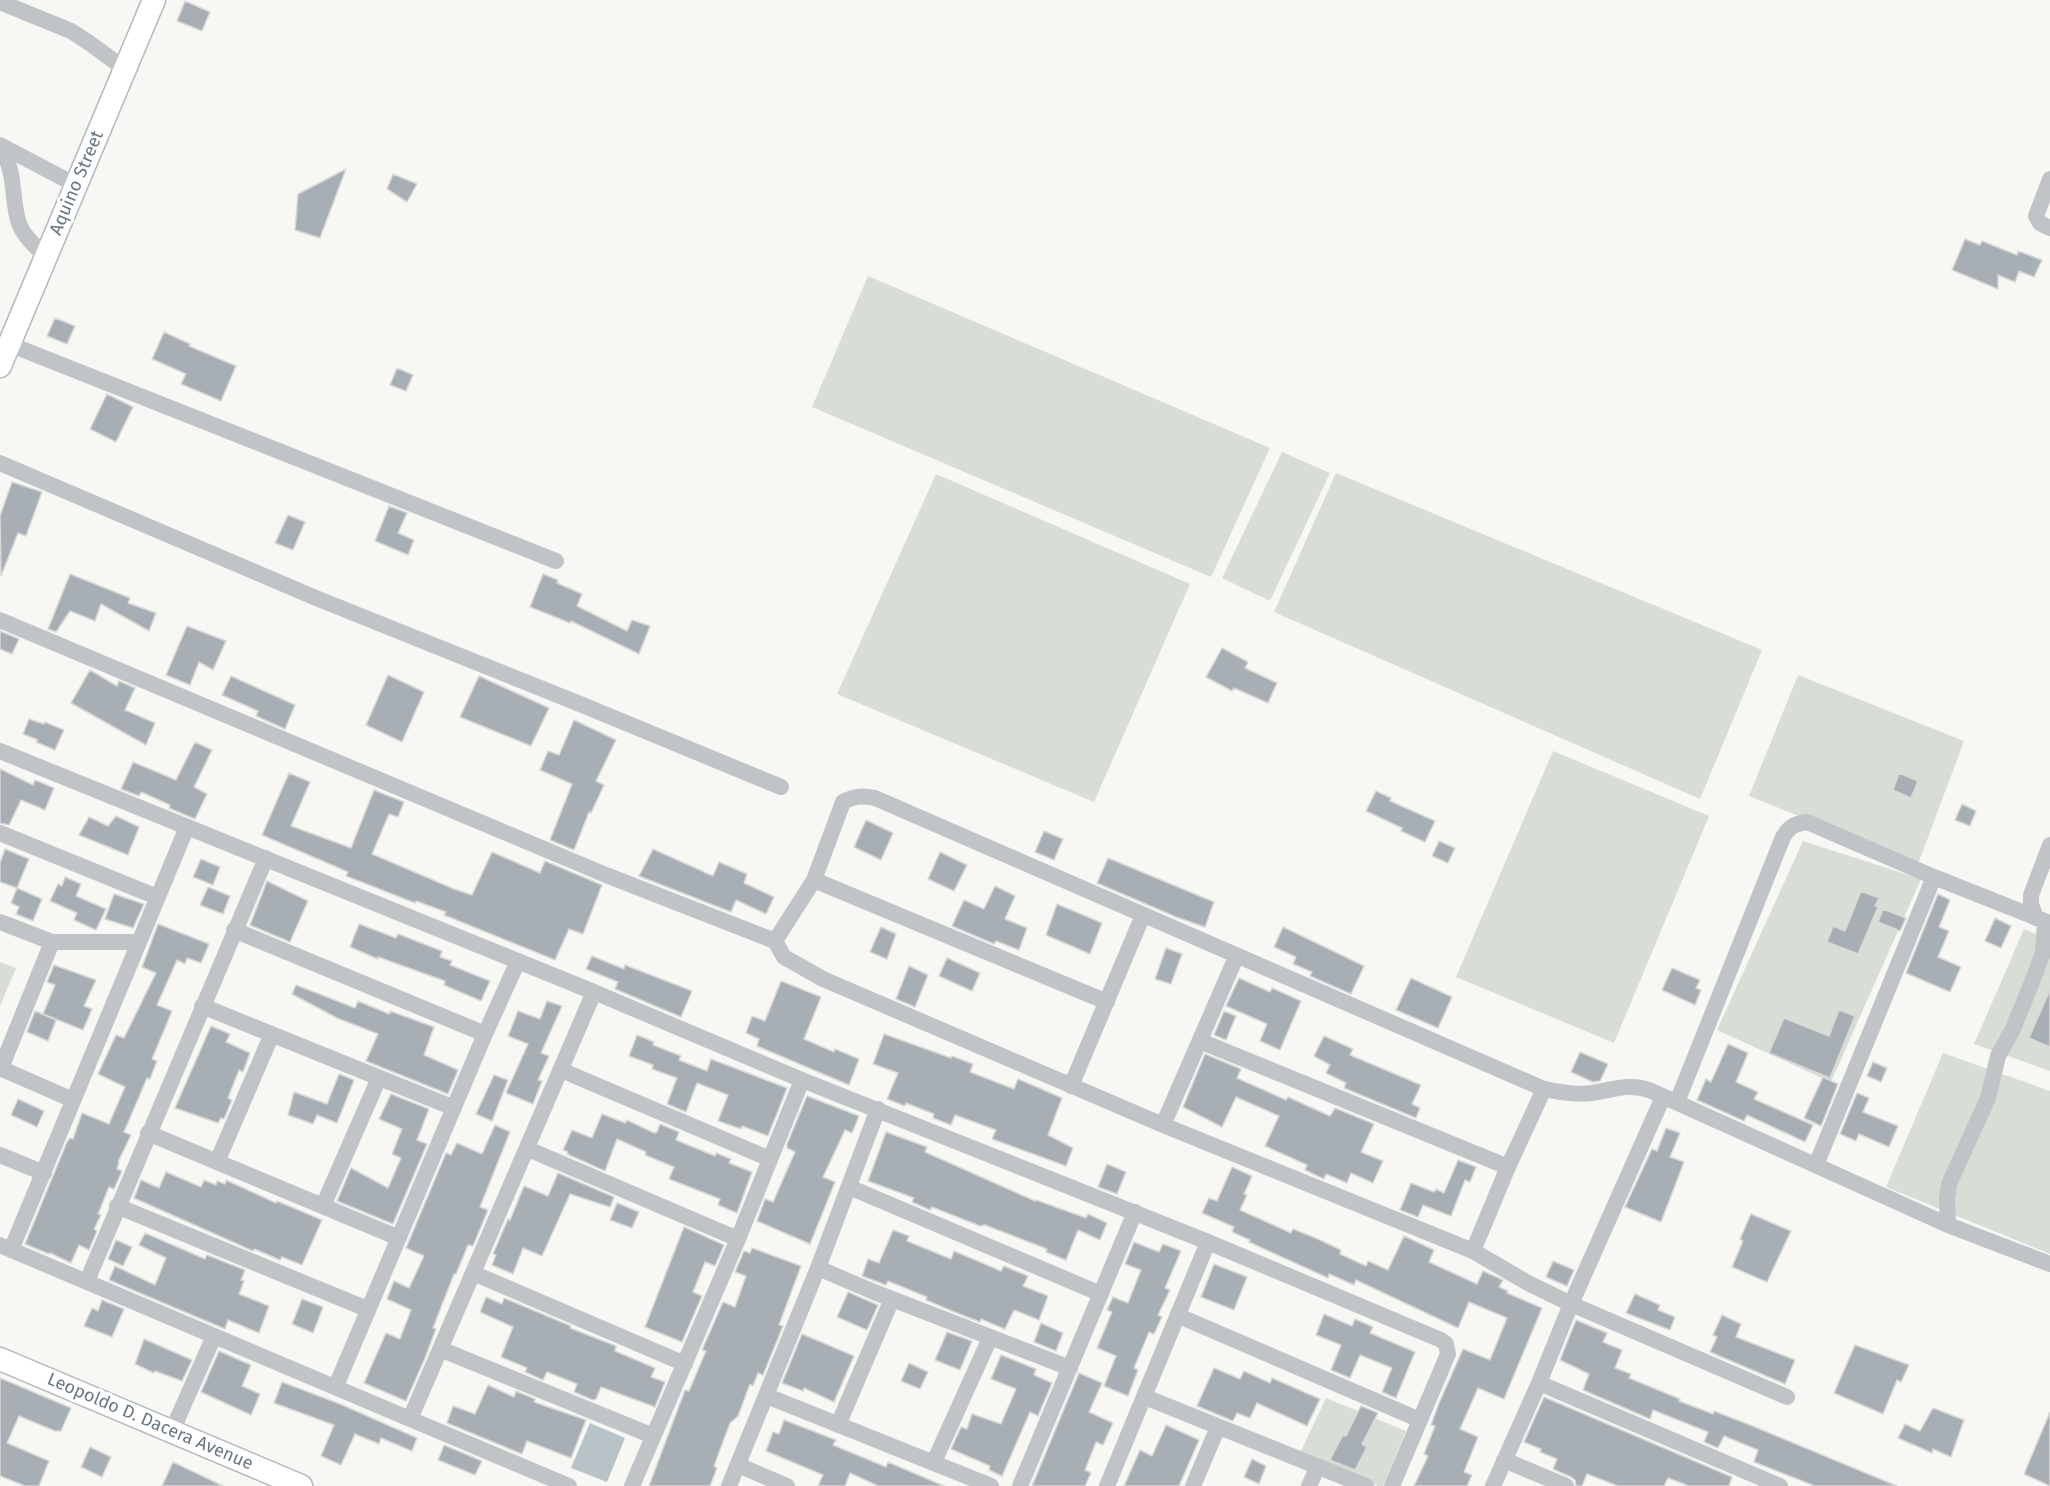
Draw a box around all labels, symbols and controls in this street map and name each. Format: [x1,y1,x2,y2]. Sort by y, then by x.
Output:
street label: Aquino Street [45,128,109,238]
street label: Leopoldo D. Dacera Avenue [44,1369,256,1475]

